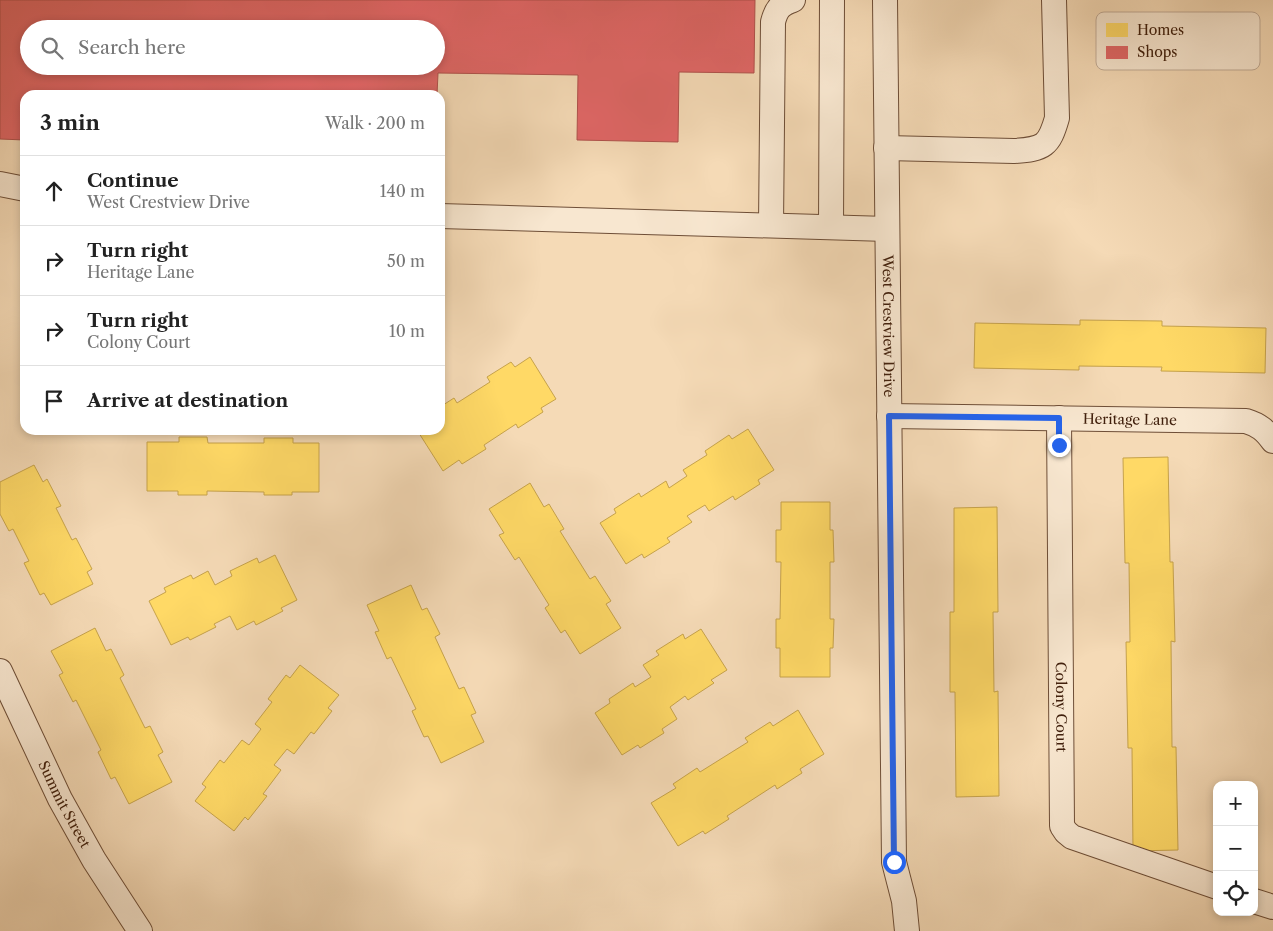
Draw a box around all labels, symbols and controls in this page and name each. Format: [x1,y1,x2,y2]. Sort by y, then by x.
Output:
legend [1096,12,1260,70]
search box [20,20,445,75]
text: Homes [1137,21,1184,39]
icon: search [38,34,66,62]
text: Search here [78,36,186,59]
text: Shops [1137,43,1177,61]
text: 3 min [40,110,100,135]
text: Walk · 200 m [325,113,425,133]
text: Continue [87,169,179,192]
icon: ahead [40,177,68,205]
text: 140 m [380,181,425,201]
text: West Crestview Drive [87,192,250,212]
text: Turn right [87,239,188,262]
icon: right [40,247,68,275]
text: 50 m [387,251,425,271]
street label: West Crestview Drive [879,254,898,398]
text: Heritage Lane [87,262,195,282]
text: Turn right [87,309,188,332]
icon: right [40,317,68,345]
text: 10 m [389,321,425,341]
text: Colony Court [87,332,190,352]
icon: arrive [40,387,68,415]
text: Arrive at destination [87,389,288,412]
street label: Heritage Lane [1083,410,1177,429]
route end [1048,434,1071,457]
street label: Colony Court [1052,662,1070,752]
street label: Summit Street [34,758,94,851]
map controls [1213,781,1258,916]
button: + [1213,781,1258,826]
button: − [1213,826,1258,871]
route start [883,851,906,874]
button: locate [1213,871,1258,916]

